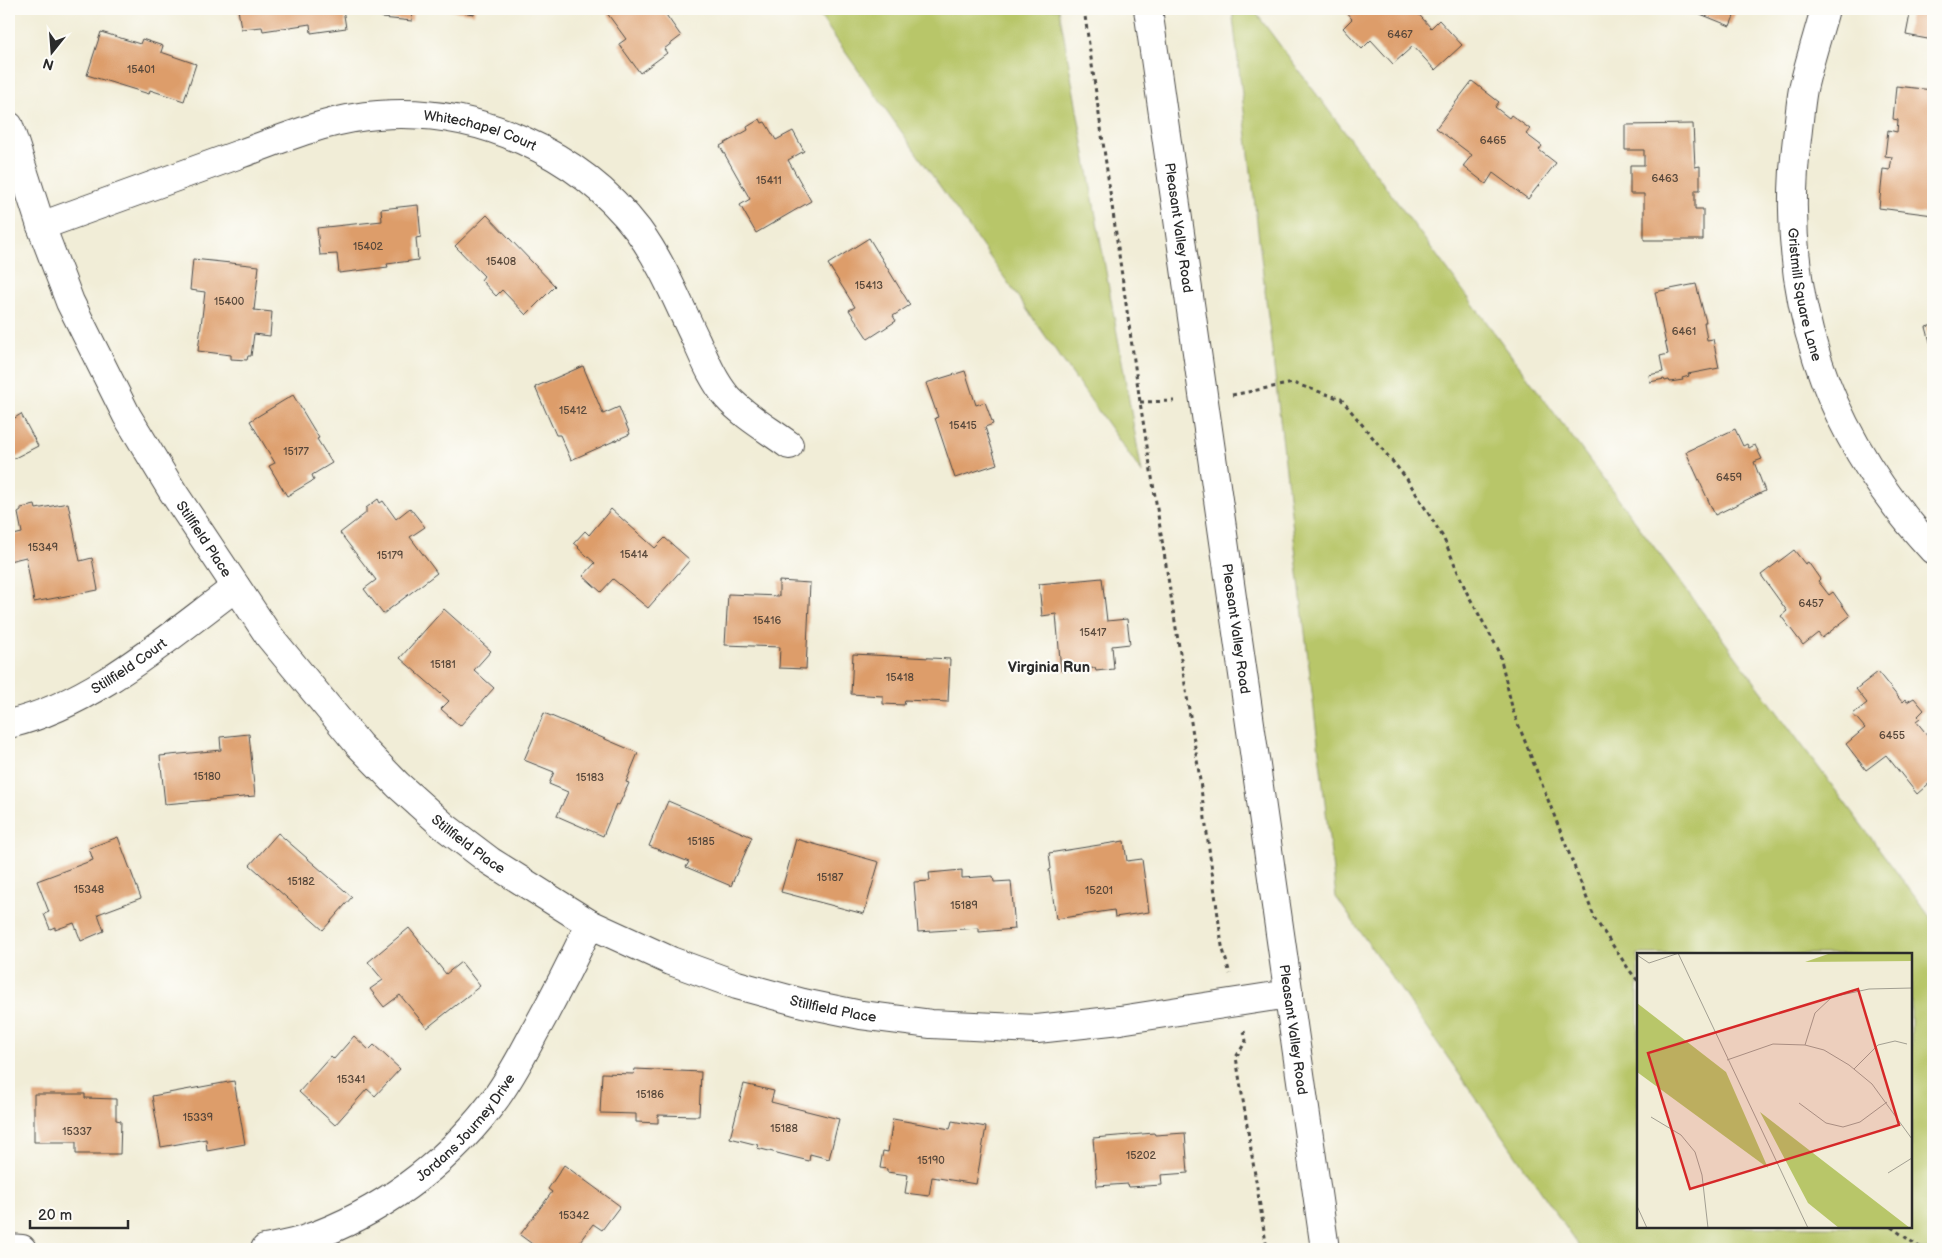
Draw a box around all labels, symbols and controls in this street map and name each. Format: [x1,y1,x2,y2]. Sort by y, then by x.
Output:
north arrow [28,28,78,78]
house number: 6467 [1387,28,1413,41]
text: N [41,54,56,74]
house number: 15401 [127,63,155,76]
street label: Whitechapel Court [423,107,540,155]
house number: 6465 [1480,134,1506,147]
street label: Pleasant Valley Road [1161,162,1196,294]
house number: 6463 [1652,172,1679,185]
house number: 15411 [756,174,782,187]
street label: Gristmill Square Lane [1784,227,1825,364]
house number: 15402 [353,240,384,253]
house number: 15408 [486,255,516,268]
house number: 15413 [855,279,883,292]
house number: 15400 [214,295,245,308]
house number: 6461 [1672,325,1696,338]
house number: 15412 [559,404,588,417]
house number: 15415 [949,419,977,432]
house number: 15177 [283,445,309,458]
house number: 6459 [1716,471,1742,484]
street label: Stillfield Place [172,498,235,580]
house number: 15349 [28,541,58,554]
house number: 15414 [620,548,648,561]
house number: 15179 [377,549,403,562]
street label: Pleasant Valley Road [1218,563,1254,695]
house number: 6457 [1798,597,1824,610]
house number: 15416 [753,614,781,627]
house number: 15417 [1080,626,1107,639]
street label: Stillfield Court [88,634,171,698]
house number: 15181 [430,658,456,671]
district label: Virginia Run [1008,658,1090,677]
house number: 15418 [886,671,914,684]
house number: 6455 [1879,729,1905,742]
house number: 15180 [193,770,221,783]
house number: 15183 [576,771,604,784]
street label: Stillfield Place [428,811,508,877]
house number: 15185 [687,835,715,848]
house number: 15187 [817,871,844,884]
house number: 15182 [287,875,315,888]
house number: 15348 [74,883,104,896]
house number: 15201 [1085,884,1113,897]
house number: 15189 [950,899,978,912]
inset map [1637,953,1912,1228]
street label: Pleasant Valley Road [1275,963,1311,1096]
street label: Stillfield Place [788,992,877,1026]
street label: Jordans Journey Drive [413,1071,519,1185]
house number: 15341 [337,1073,365,1086]
house number: 15186 [636,1088,664,1101]
house number: 15339 [183,1111,213,1124]
house number: 15188 [770,1122,798,1135]
house number: 15337 [62,1125,92,1138]
house number: 15202 [1126,1149,1157,1162]
house number: 15190 [917,1154,945,1167]
scale bar [30,1198,128,1230]
text: 20 m [38,1206,72,1225]
house number: 15342 [559,1209,590,1222]

